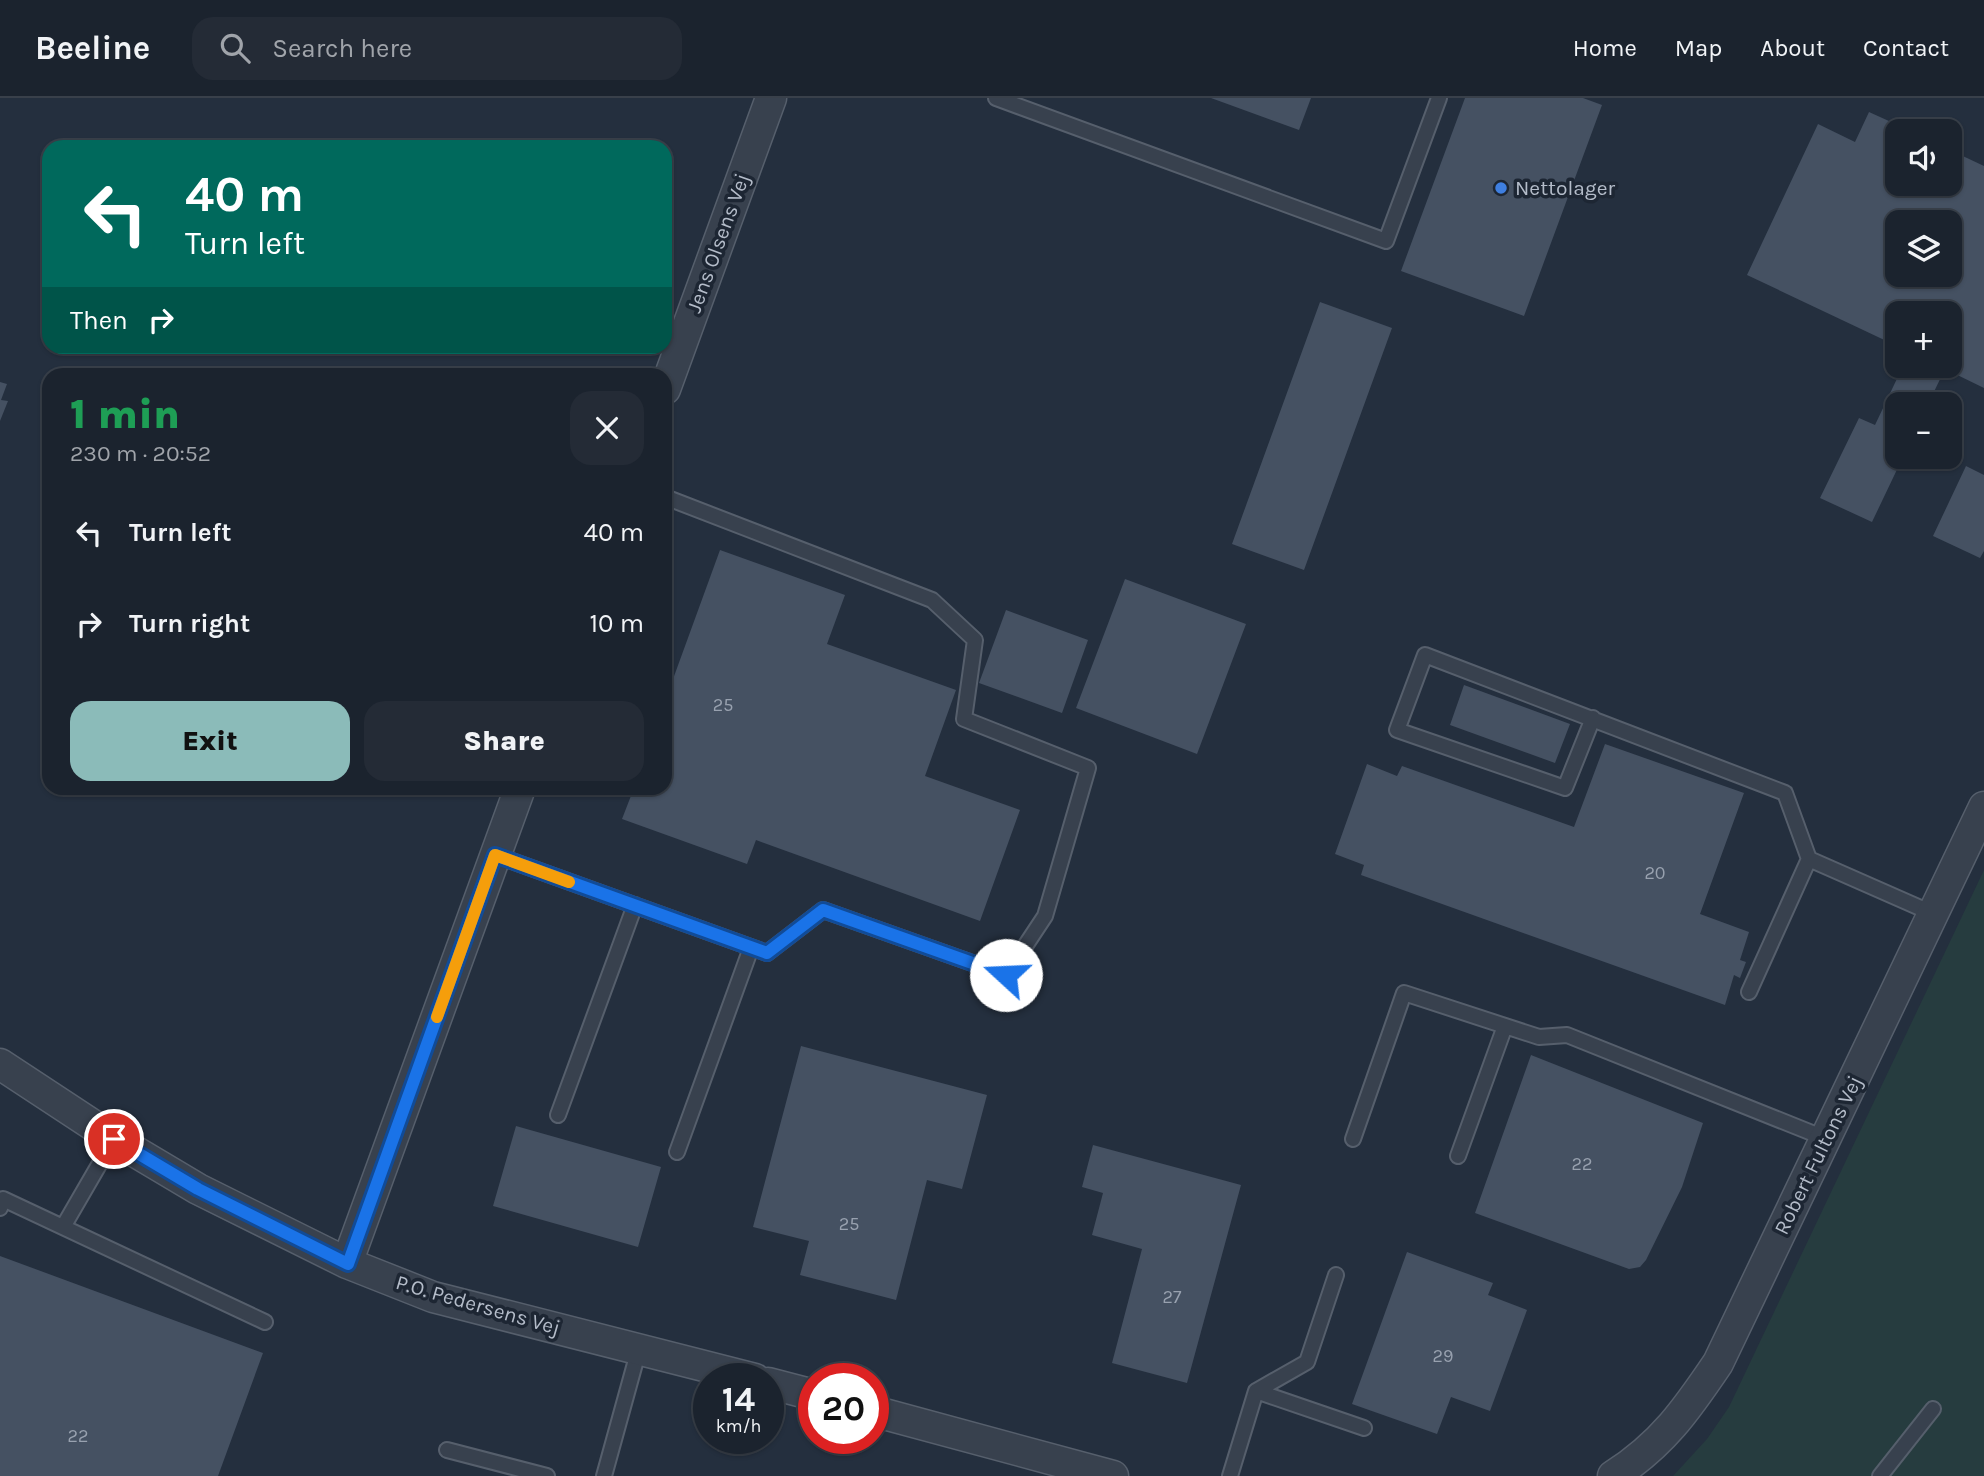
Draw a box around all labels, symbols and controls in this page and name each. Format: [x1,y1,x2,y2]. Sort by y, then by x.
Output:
search box [192,17,682,80]
text: Beeline [35,29,150,67]
icon: search [216,29,254,67]
text: Search here [272,33,412,64]
text: Home [1573,34,1637,62]
text: Map [1675,34,1722,62]
text: About [1760,34,1825,62]
text: Contact [1863,34,1949,62]
map controls [1885,119,1962,469]
button: sound [1885,119,1962,196]
text: 40 m [185,166,304,223]
icon: left [70,168,161,259]
street label: Jens Olsens Vej [682,170,754,316]
place label: Nettolager [1515,176,1615,200]
marker: Nettolager [1493,180,1509,196]
button: layers [1885,210,1962,287]
text: Turn left [185,225,305,262]
icon: right [142,301,180,339]
button: + [1885,301,1962,378]
text: Then [70,305,128,336]
text: 1 min [70,389,180,439]
button: close [570,391,644,465]
button: − [1885,392,1962,469]
text: 230 m · 20:52 [70,440,211,467]
icon: left [70,514,108,552]
text: Turn left [129,517,231,548]
text: 40 m [584,517,644,548]
icon: right [70,605,108,643]
text: Turn right [129,608,250,639]
text: 10 m [589,608,644,639]
house number: 25 [713,694,733,716]
button: Exit [70,701,350,781]
button: Share [364,701,644,781]
house number: 20 [1644,862,1666,884]
position arrow [969,938,1043,1012]
street label: Robert Fultons Vej [1769,1072,1867,1238]
pin [84,1109,144,1169]
icon: arrive [95,1120,133,1158]
house number: 22 [1572,1153,1592,1175]
house number: 25 [839,1213,859,1235]
street label: P.O. Pedersens Vej [393,1270,563,1340]
house number: 27 [1163,1286,1182,1308]
house number: 29 [1433,1345,1453,1367]
speed limit sign: 20 [798,1363,889,1454]
text: 14 [722,1379,755,1420]
text: km/h [716,1415,761,1437]
house number: 22 [68,1425,88,1447]

